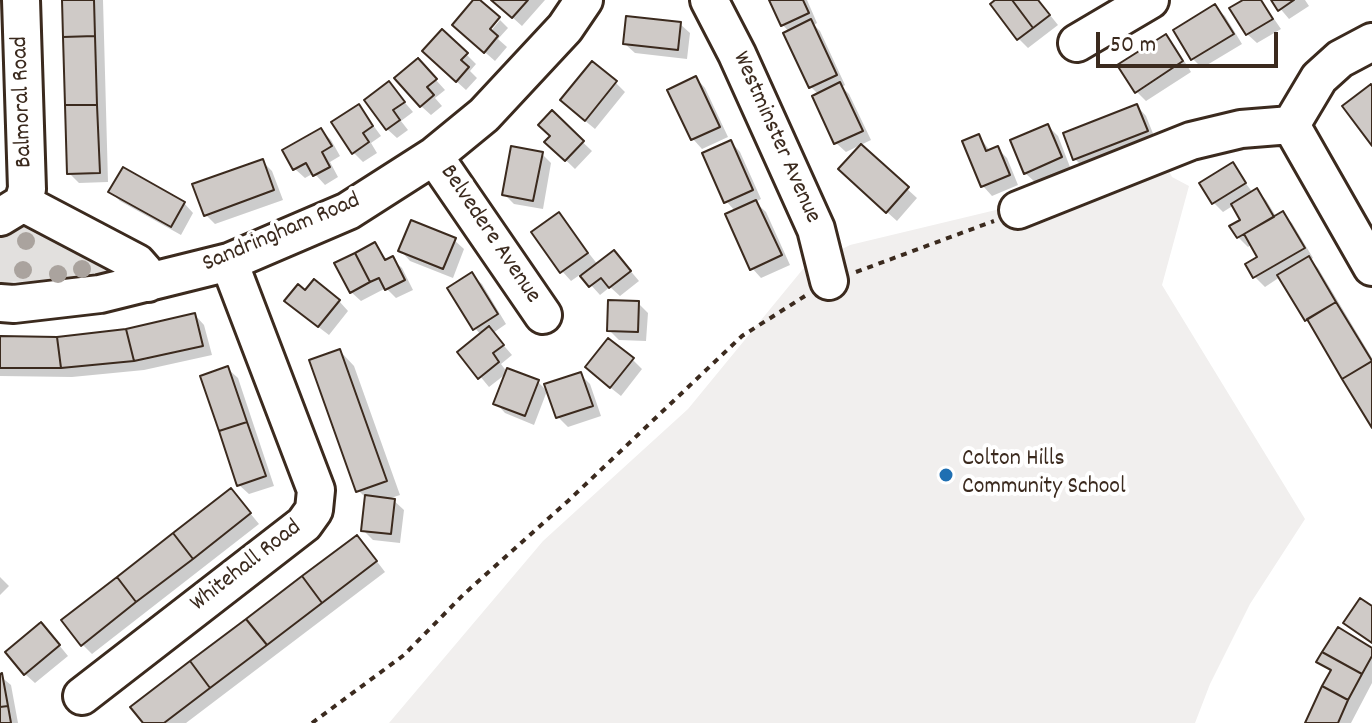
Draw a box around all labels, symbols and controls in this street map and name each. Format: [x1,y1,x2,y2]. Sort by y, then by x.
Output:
scale bar [1100,16,1282,66]
text: 50 m [1110,29,1156,63]
street label: Balmoral Road [7,36,41,168]
street label: Westminster Avenue [724,48,826,228]
street label: Belvedere Avenue [432,160,546,310]
street label: Sandringham Road [199,188,365,280]
place label: Colton Hills Community School [962,447,1126,503]
marker: Colton Hills Community School [937,466,955,484]
street label: Whitehall Road [186,515,308,619]

